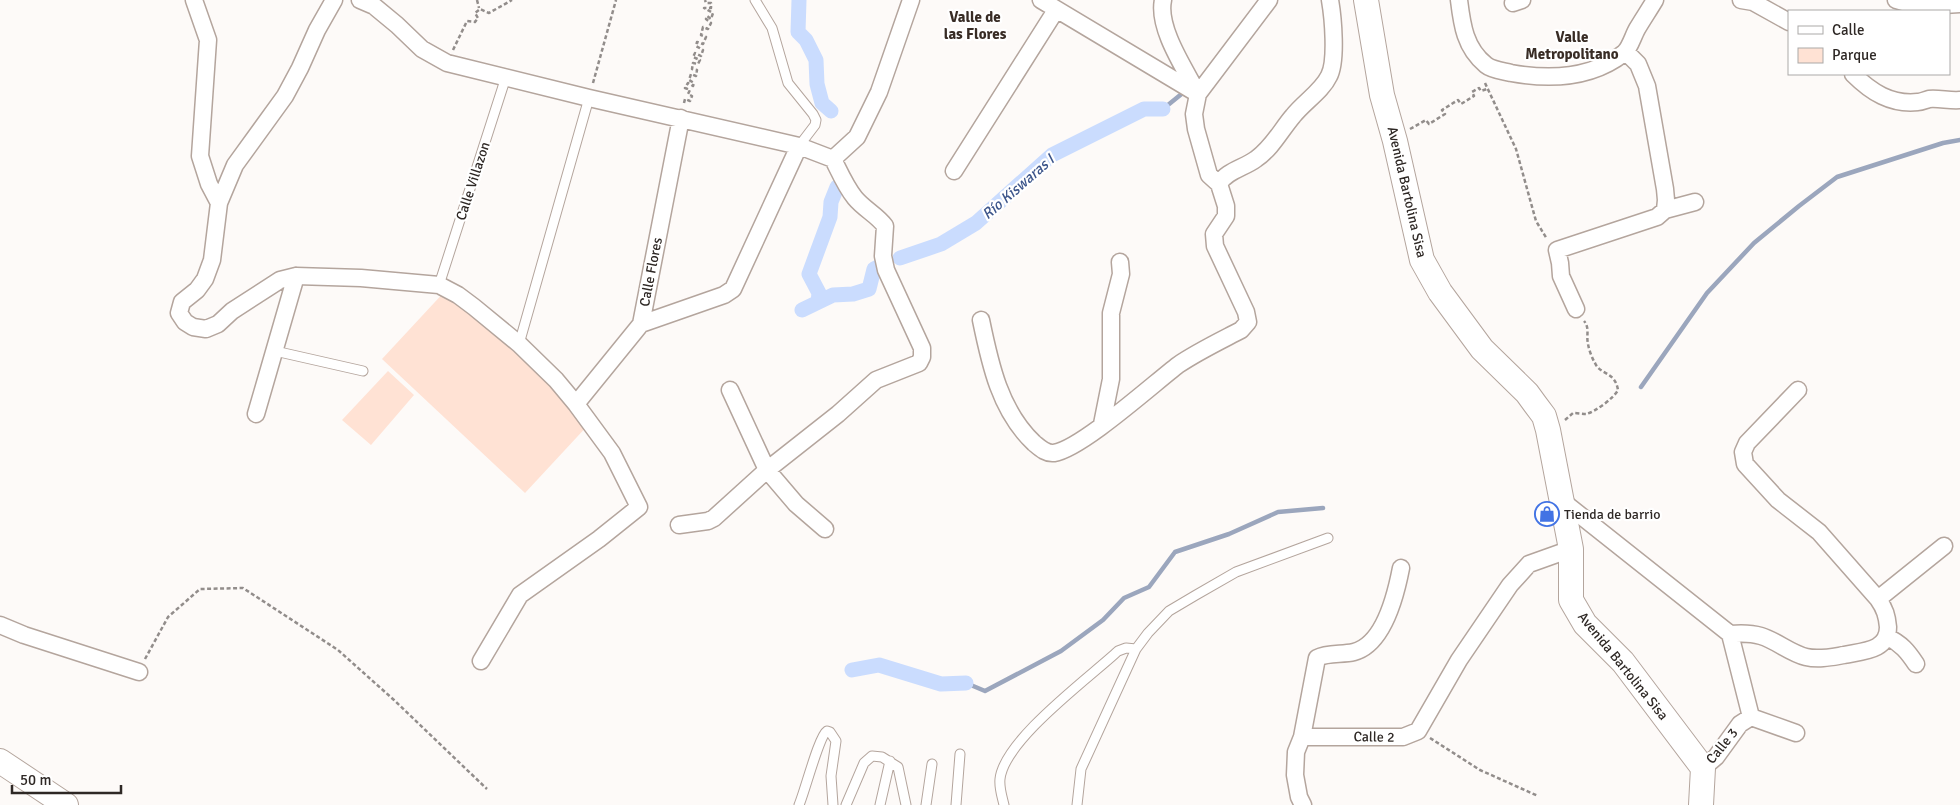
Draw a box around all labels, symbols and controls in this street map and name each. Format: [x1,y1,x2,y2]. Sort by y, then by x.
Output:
district label: Valle de las Flores [944,8,1007,43]
legend [1788,10,1950,75]
text: Calle [1832,21,1865,39]
district label: Valle Metropolitano [1525,28,1619,63]
text: Parque [1832,46,1877,64]
street label: Avenida Bartolina Sisa [1384,125,1430,259]
street label: Calle Villazon [452,140,494,222]
water label: Río Kiswaras I [978,150,1059,223]
street label: Calle Flores [636,236,666,308]
shop icon: Tienda de barrio [1534,501,1560,527]
place label: Tienda de barrio [1564,506,1661,523]
street label: Avenida Bartolina Sisa [1574,609,1672,723]
street label: Calle 3 [1702,725,1742,767]
street label: Calle 2 [1353,728,1395,746]
scale bar [12,762,121,794]
text: 50 m [20,771,51,789]

